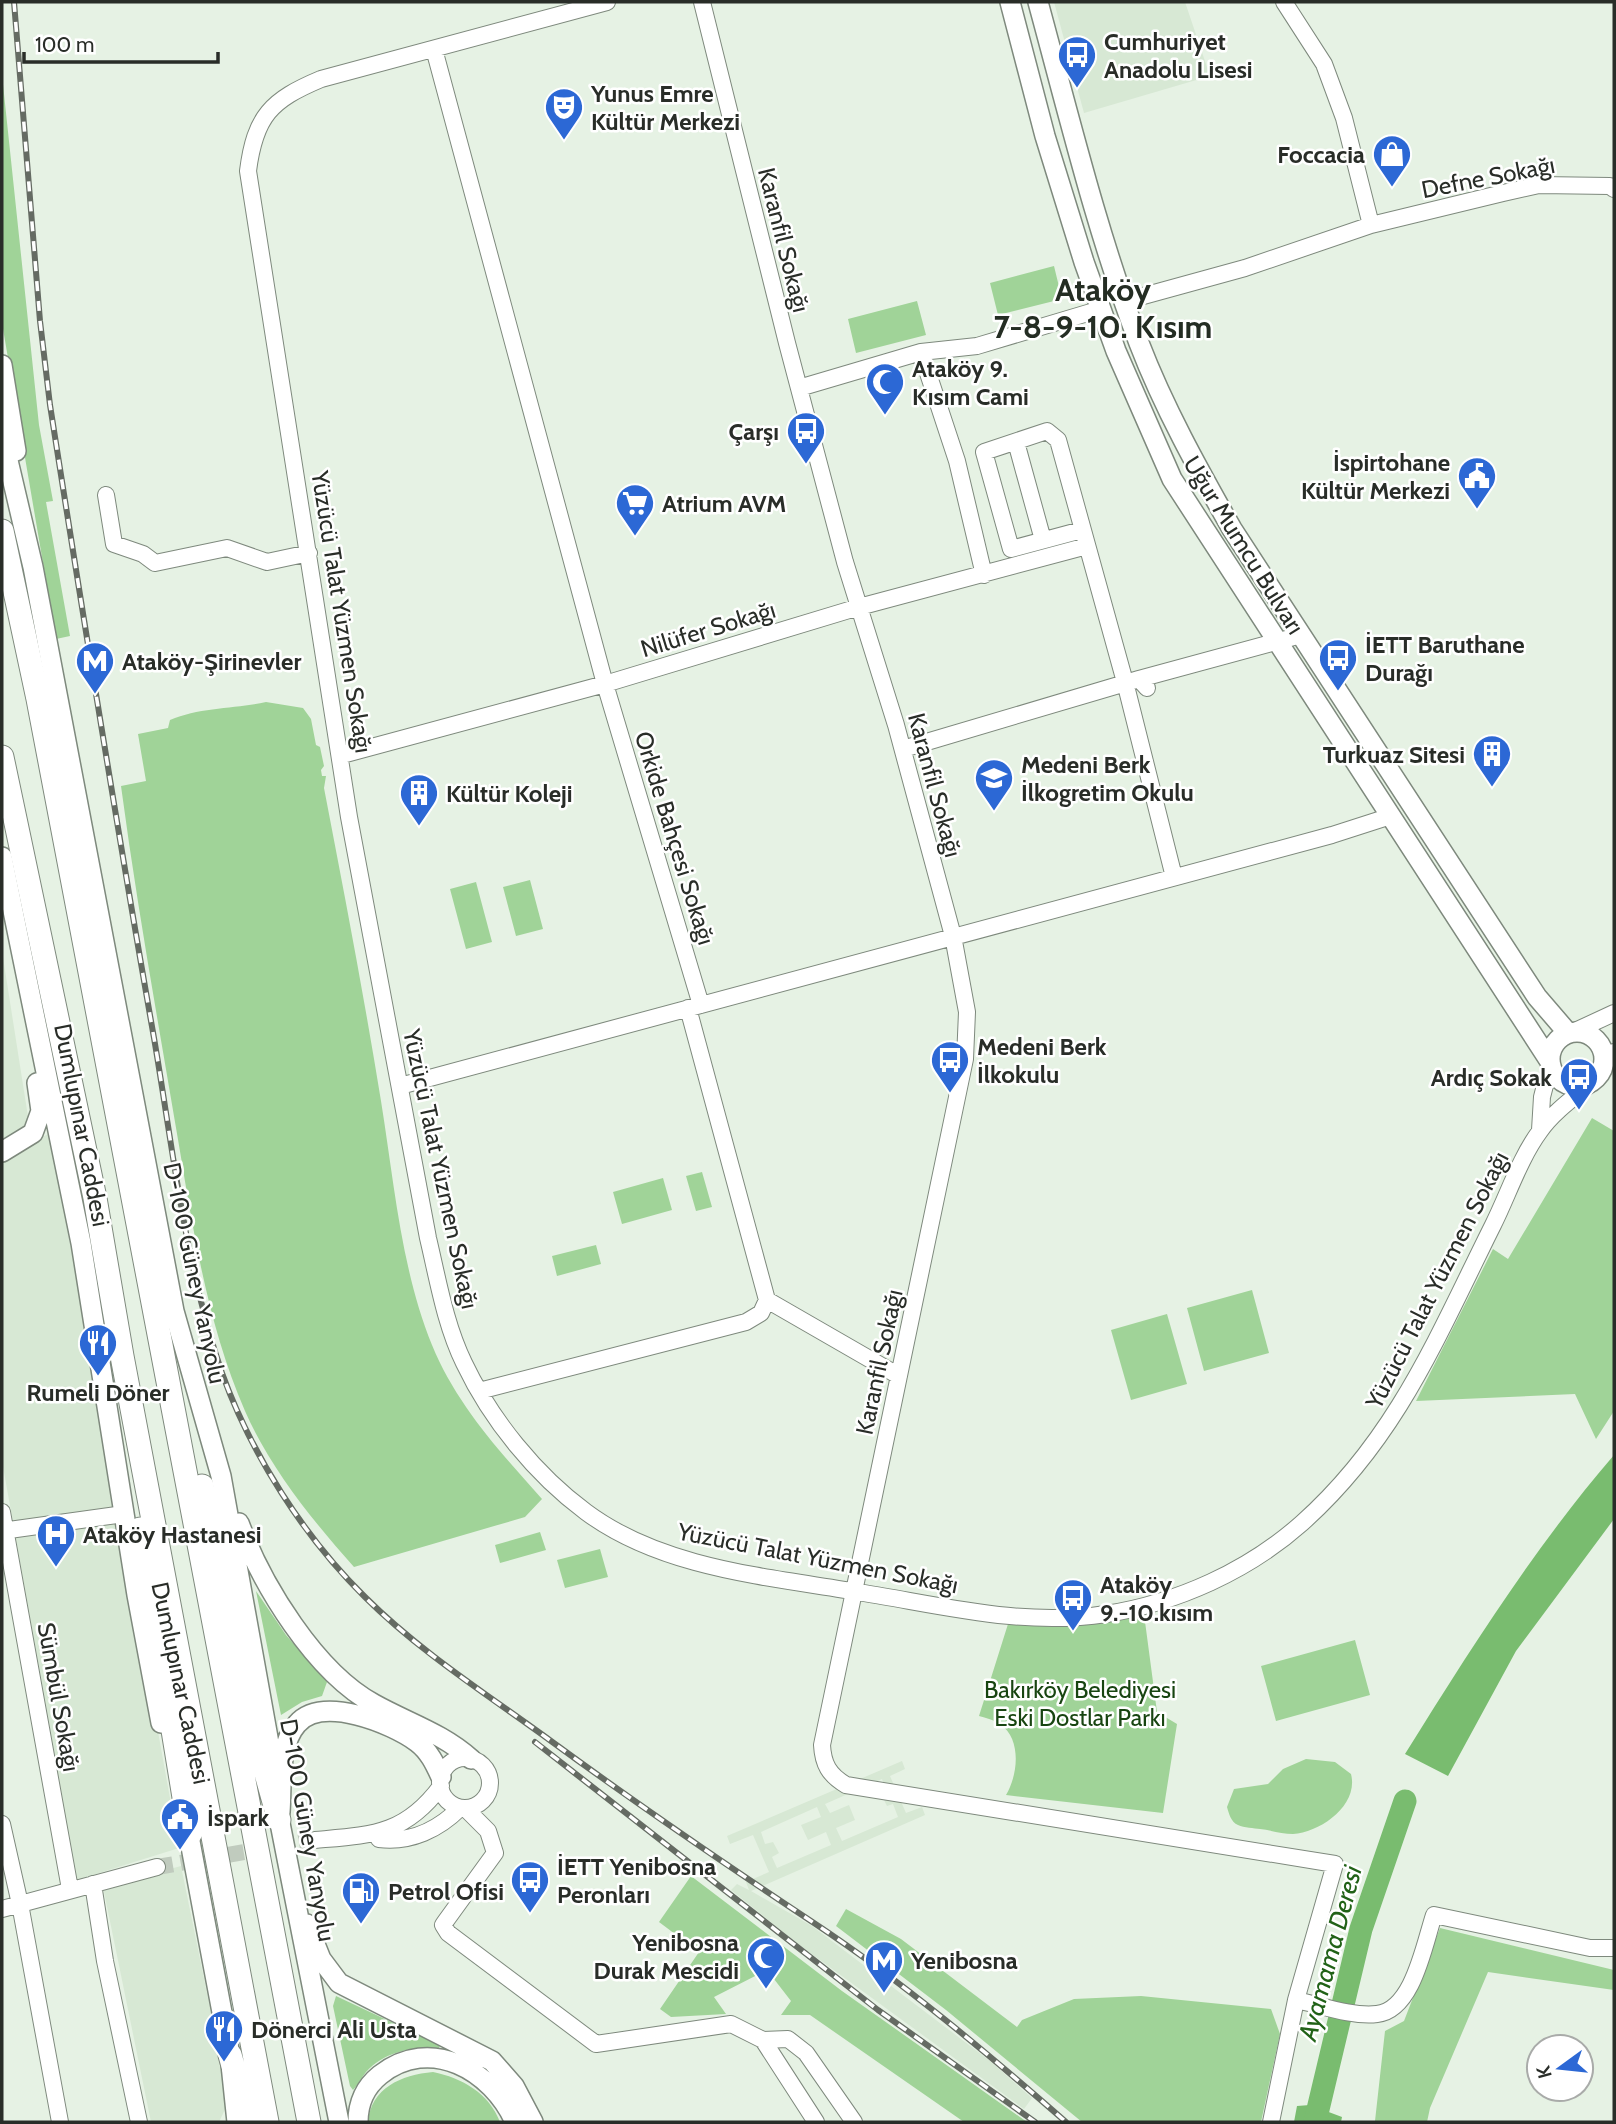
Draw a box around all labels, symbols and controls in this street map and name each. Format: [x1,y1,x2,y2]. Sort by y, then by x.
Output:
scale bar [24,21,219,65]
place label: Cumhuriyet Anadolu Lisesi [1104,27,1253,84]
text: 100 m [35,32,94,57]
bus stop icon: Cumhuriyet Anadolu Lisesi [1056,34,1098,89]
place label: Yunus Emre Kültür Merkezi [590,79,740,136]
theatre icon: Yunus Emre Kültür Merkezi [543,86,585,141]
shop icon: Foccacia [1371,133,1413,188]
place label: Foccacia [1277,140,1365,169]
street label: Defne Sokağı [1419,150,1557,204]
street label: Karanfil Sokağı [752,165,816,315]
district label: Ataköy 7-8-9-10. Kısım [994,270,1212,346]
place label: Ataköy 9. Kısım Cami [912,354,1029,411]
mosque icon: Ataköy 9. Kısım Cami [864,361,906,416]
bus stop icon: Çarşı [785,410,827,465]
place label: Çarşı [729,417,779,446]
place label: İspirtohane Kültür Merkezi [1301,448,1450,505]
street label: Uğur Mumcu Bulvarı [1177,451,1311,639]
public building icon: İspirtohane Kültür Merkezi [1456,455,1498,510]
street label: Yüzücü Talat Yüzmen Sokağı [305,468,379,755]
supermarket icon: Atrium AVM [614,482,656,537]
place label: Atrium AVM [662,489,786,518]
street label: Nilüfer Sokağı [637,595,779,663]
place label: İETT Baruthane Durağı [1365,630,1525,687]
bus stop icon: İETT Baruthane Durağı [1317,637,1359,692]
metro station icon: Ataköy-Şirinevler [74,640,116,695]
place label: Ataköy-Şirinevler [122,647,301,676]
street label: Karanfil Sokağı [902,710,968,860]
street label: Orkide Bahçesi Sokağı [629,728,721,948]
building icon: Turkuaz Sitesi [1471,733,1513,788]
place label: Turkuaz Sitesi [1323,740,1465,769]
place label: Medeni Berk İlkogretim Okulu [1021,750,1194,807]
school or university icon: Medeni Berk İlkogretim Okulu [973,757,1015,812]
building icon: Kültür Koleji [398,772,440,827]
place label: Kültür Koleji [446,779,573,808]
street label: Dumlupınar Caddesi [48,1021,116,1229]
street label: Yüzücü Talat Yüzmen Sokağı [397,1026,485,1311]
place label: Medeni Berk İlkokulu [977,1032,1107,1089]
bus stop icon: Medeni Berk İlkokulu [929,1039,971,1094]
bus stop icon: Ardıç Sokak [1558,1056,1600,1111]
place label: Ardıç Sokak [1431,1063,1552,1092]
street label: Yüzücü Talat Yüzmen Sokağı [1359,1146,1515,1414]
street label: D-100 Güney Yanyolu [157,1160,233,1386]
street label: Karanfil Sokağı [849,1287,909,1437]
restaurant icon: Rumeli Döner [77,1322,119,1377]
place label: Rumeli Döner [27,1378,170,1407]
hospital icon: Ataköy Hastanesi [35,1513,77,1568]
street label: Yüzücü Talat Yüzmen Sokağı [674,1516,961,1599]
place label: Ataköy Hastanesi [83,1520,262,1549]
place label: Ataköy 9.-10.kısım [1100,1570,1213,1627]
bus stop icon: Ataköy 9.-10.kısım [1052,1577,1094,1632]
street label: Dumlupınar Caddesi [145,1579,217,1787]
street label: Sümbül Sokağı [32,1620,86,1774]
park label: Bakırköy Belediyesi Eski Dostlar Parkı [984,1675,1176,1732]
street label: D-100 Güney Yanyolu [274,1716,342,1944]
public building icon: İspark [159,1796,201,1851]
place label: İspark [207,1803,270,1832]
place label: İETT Yenibosna Peronları [557,1852,716,1909]
bus stop icon: İETT Yenibosna Peronları [509,1859,551,1914]
water label: Ayamama Deresi [1291,1862,1369,2045]
fuel station icon: Petrol Ofisi [340,1870,382,1925]
place label: Petrol Ofisi [388,1877,504,1906]
place label: Yenibosna Durak Mescidi [594,1928,739,1985]
mosque icon: Yenibosna Durak Mescidi [745,1935,787,1990]
metro station icon: Yenibosna [863,1939,905,1994]
place label: Yenibosna [910,1946,1018,1975]
restaurant icon: Dönerci Ali Usta [203,2008,245,2063]
place label: Dönerci Ali Usta [251,2015,417,2044]
north arrow [1525,2033,1595,2103]
text: K [1531,2063,1557,2081]

